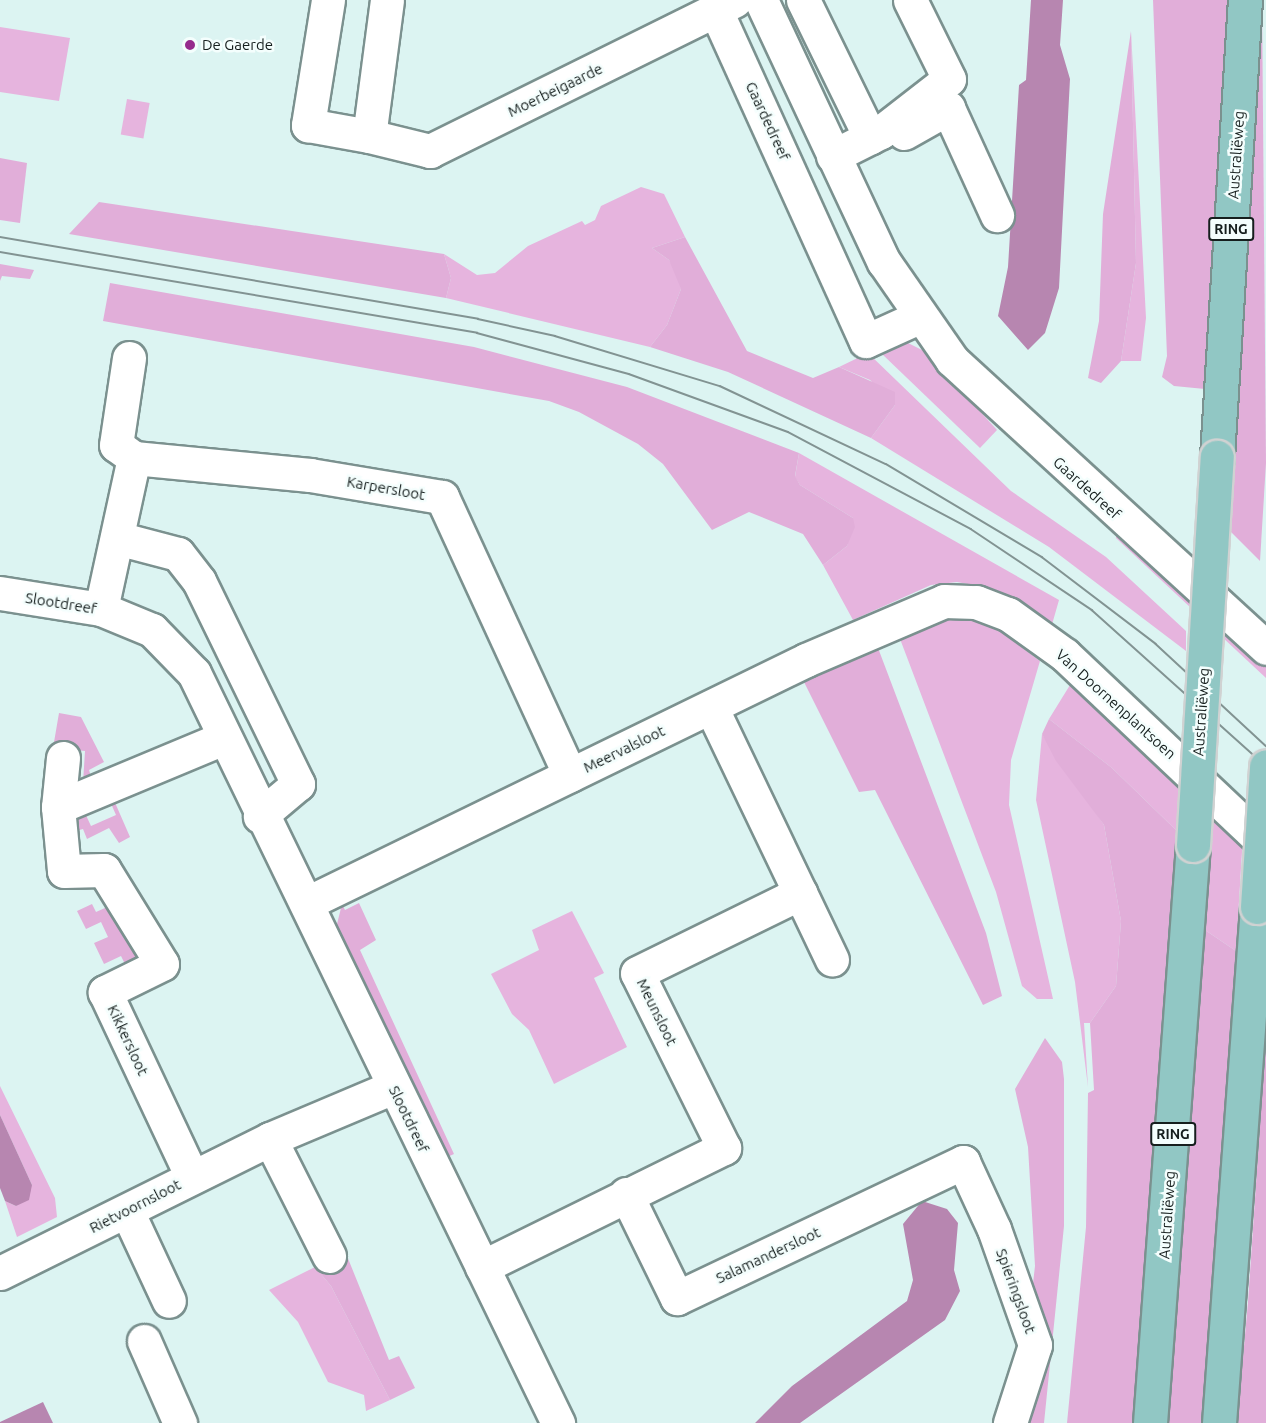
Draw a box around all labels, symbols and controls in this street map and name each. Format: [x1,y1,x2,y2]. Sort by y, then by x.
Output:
place label: De Gaerde [202,36,273,54]
marker: De Gaerde [183,38,197,52]
street label: Moerbeigaarde [505,59,605,121]
street label: Gaardedreef [742,79,794,163]
street label: Australiëweg [1224,110,1248,200]
road number: RING [1207,218,1255,240]
street label: Gaardedreef [1049,453,1125,523]
street label: Karpersloot [345,472,427,504]
street label: Slootdreef [24,588,98,618]
street label: Van Doornenplantsoen [1052,645,1180,763]
street label: Australiëweg [1189,667,1213,757]
street label: Meervalsloot [580,722,668,776]
street label: Meunsloot [633,976,681,1048]
street label: Kikkersloot [104,1002,152,1078]
street label: Slootdreef [385,1083,433,1155]
road number: RING [1149,1123,1197,1145]
street label: Australiëweg [1155,1170,1179,1260]
street label: Rietvoornsloot [86,1175,184,1237]
street label: Salamandersloot [713,1223,823,1287]
street label: Spieringsloot [992,1246,1040,1336]

